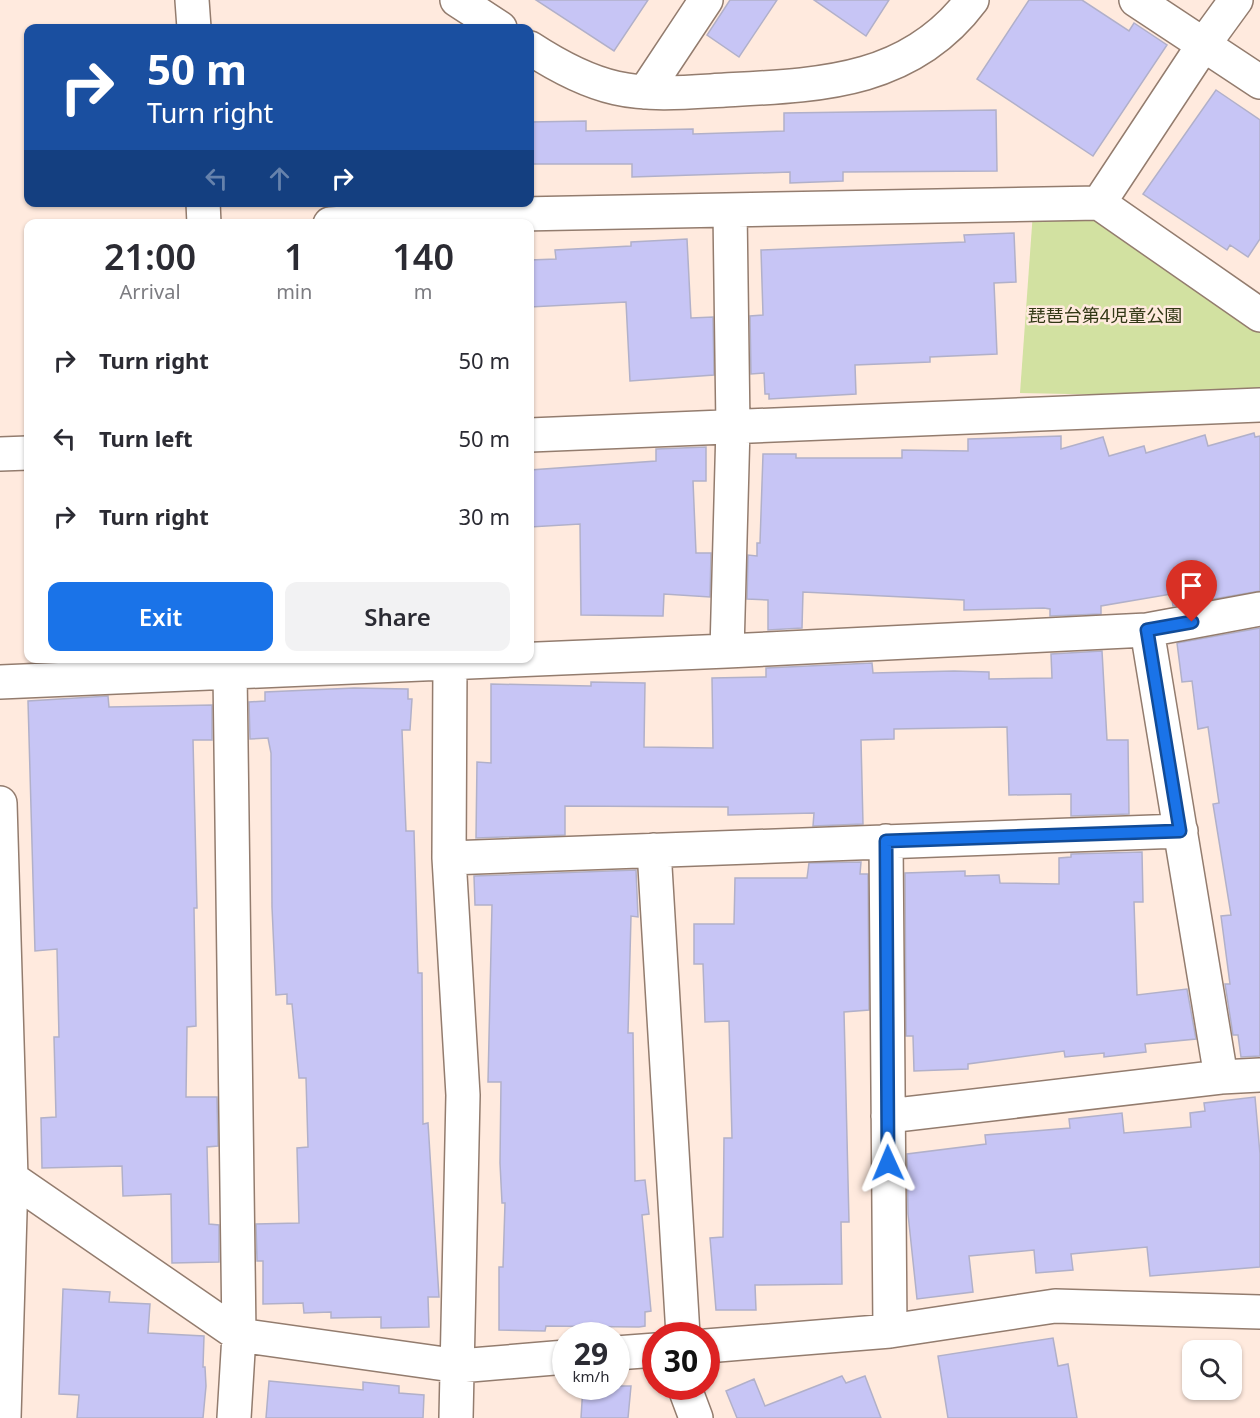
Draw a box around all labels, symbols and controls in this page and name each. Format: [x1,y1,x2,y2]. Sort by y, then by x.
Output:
text: 50 m [147,40,247,97]
icon: right [48,48,126,126]
text: Turn right [147,94,273,131]
icon: left [200,162,233,195]
icon: ahead [263,162,296,195]
icon: right [326,162,359,195]
text: 21:00 [104,232,196,281]
text: 1 [284,232,305,281]
text: 140 [392,232,454,281]
text: Arrival [120,278,181,305]
text: min [276,278,312,305]
text: m [414,278,433,305]
park label: 琵琶台第4児童公園 [1028,303,1182,327]
icon: right [48,344,81,377]
text: Turn right [99,345,209,375]
text: 50 m [459,345,510,375]
icon: left [48,422,81,455]
text: Turn left [99,423,193,453]
text: 50 m [459,423,510,453]
icon: right [48,500,81,533]
text: Turn right [99,501,209,531]
text: 30 m [459,501,510,531]
pin [1166,560,1217,622]
icon: arrive [1175,569,1208,602]
button: Exit [48,582,273,651]
button: Share [285,582,510,651]
position arrow [856,1131,920,1195]
speed limit sign: 30 [642,1322,720,1400]
text: 29 [574,1333,608,1374]
map controls [1182,1340,1242,1400]
button: search [1182,1340,1242,1400]
text: km/h [573,1366,609,1386]

